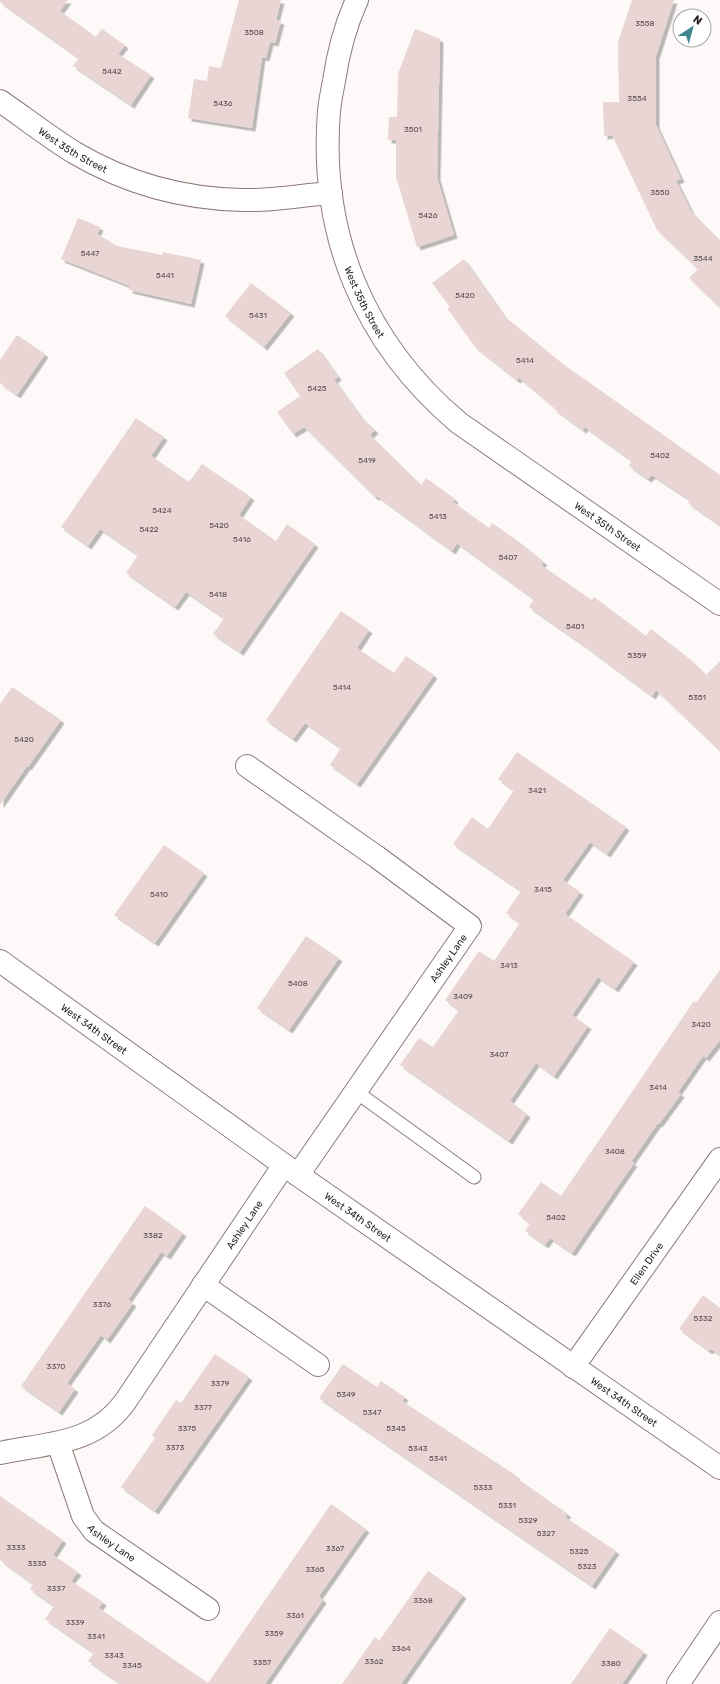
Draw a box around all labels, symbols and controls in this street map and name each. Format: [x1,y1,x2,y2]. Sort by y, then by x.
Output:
north arrow [672,8,712,48]
text: N [691,13,705,28]
house number: 3558 [635,19,655,28]
house number: 3508 [244,28,264,37]
house number: 5442 [102,67,122,76]
house number: 3554 [627,94,647,103]
house number: 5436 [213,99,233,108]
street label: West 35th Street [36,125,109,176]
house number: 3501 [404,125,422,134]
house number: 3550 [650,188,670,197]
house number: 5426 [418,211,438,220]
house number: 5447 [81,249,99,258]
house number: 3544 [693,254,713,263]
street label: West 35th Street [342,265,387,341]
house number: 5441 [156,271,174,280]
house number: 5420 [455,291,475,300]
house number: 5431 [249,311,267,320]
house number: 5414 [516,356,534,365]
house number: 5425 [307,384,327,393]
house number: 5402 [650,451,670,460]
house number: 5419 [358,456,376,465]
street label: West 35th Street [572,500,643,554]
house number: 5424 [152,506,172,515]
house number: 5413 [429,512,447,521]
house number: 5420 [209,521,229,530]
house number: 5422 [139,525,159,534]
house number: 5416 [233,535,251,544]
house number: 5407 [499,553,517,562]
house number: 5418 [209,590,227,599]
house number: 5401 [566,622,584,631]
house number: 5359 [627,651,647,660]
house number: 5414 [333,683,351,692]
house number: 5351 [688,693,706,702]
house number: 5420 [14,735,34,744]
house number: 3421 [528,786,546,795]
house number: 3415 [534,885,552,894]
house number: 5410 [150,890,168,899]
street label: Ashley Lane [428,932,470,985]
house number: 3413 [500,961,518,970]
house number: 5408 [288,979,308,988]
house number: 3409 [453,992,473,1001]
street label: West 34th Street [58,1002,129,1057]
house number: 3420 [691,1020,711,1029]
house number: 3407 [490,1050,508,1059]
house number: 3414 [649,1083,667,1092]
house number: 3408 [605,1147,625,1156]
street label: West 34th Street [322,1190,393,1245]
street label: Ashley Lane [224,1198,266,1252]
house number: 5402 [546,1213,566,1222]
house number: 3382 [143,1231,163,1240]
street label: Ellen Drive [628,1240,666,1287]
house number: 3376 [93,1300,111,1309]
house number: 5332 [693,1314,713,1323]
house number: 3370 [47,1362,65,1371]
street label: West 34th Street [588,1375,659,1430]
house number: 3379 [211,1379,229,1388]
house number: 5349 [336,1390,356,1399]
house number: 3377 [194,1403,212,1412]
house number: 5347 [363,1408,381,1417]
house number: 3375 [178,1424,196,1433]
house number: 5345 [386,1424,406,1433]
house number: 3373 [166,1443,184,1452]
house number: 5343 [408,1444,428,1453]
house number: 5341 [429,1454,447,1463]
house number: 5333 [473,1483,493,1492]
house number: 5331 [498,1501,516,1510]
house number: 5329 [519,1516,538,1525]
street label: Ashley Lane [84,1522,138,1565]
house number: 5327 [537,1529,555,1538]
house number: 3333 [6,1543,26,1552]
house number: 3367 [326,1544,344,1553]
house number: 5325 [569,1547,589,1556]
house number: 3335 [27,1559,47,1568]
house number: 5323 [577,1562,597,1571]
house number: 3365 [305,1565,325,1574]
house number: 3337 [47,1584,65,1593]
house number: 3368 [413,1596,433,1605]
house number: 3361 [286,1611,304,1620]
house number: 3339 [65,1618,85,1627]
house number: 3359 [264,1629,284,1638]
house number: 3341 [87,1632,105,1641]
house number: 3364 [391,1644,411,1653]
house number: 3343 [104,1651,124,1660]
house number: 3362 [364,1657,384,1666]
house number: 3357 [253,1658,271,1667]
house number: 3380 [601,1659,621,1668]
house number: 3345 [122,1661,142,1670]

